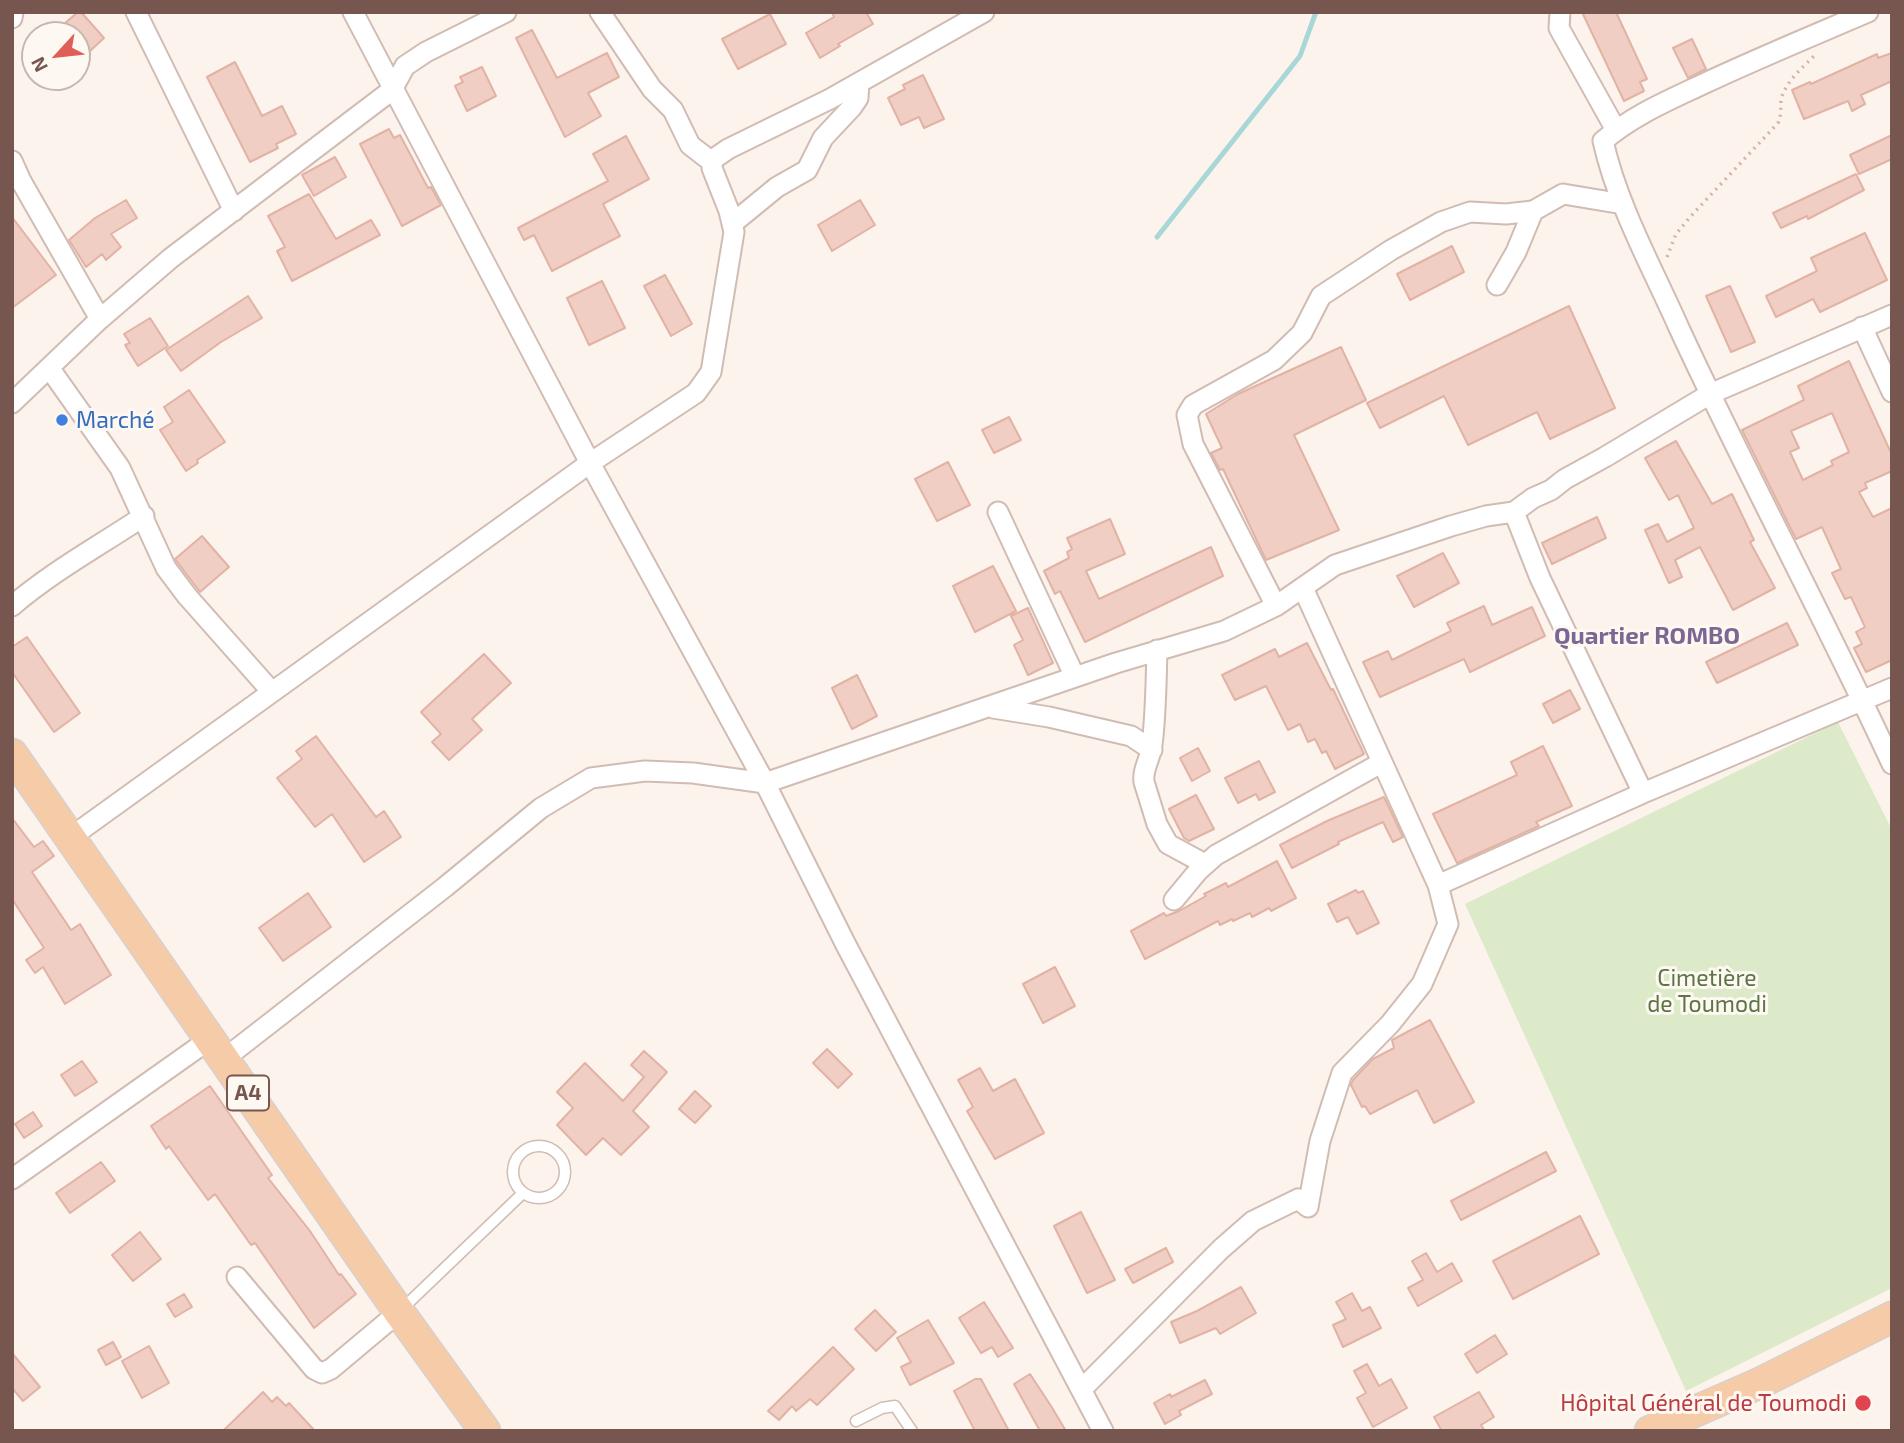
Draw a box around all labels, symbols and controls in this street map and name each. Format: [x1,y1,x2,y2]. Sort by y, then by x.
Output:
north arrow [21,21,91,91]
text: N [25,54,52,76]
place label: Marché [76,406,155,434]
marker: Marché [54,412,70,428]
district label: Quartier ROMBO [1554,622,1740,650]
park label: Cimetière de Toumodi [1647,964,1767,1018]
road number: A4 [227,1076,269,1110]
place label: Hôpital Général de Toumodi [1560,1389,1847,1417]
marker: Hôpital Général de Toumodi [1853,1393,1873,1413]

